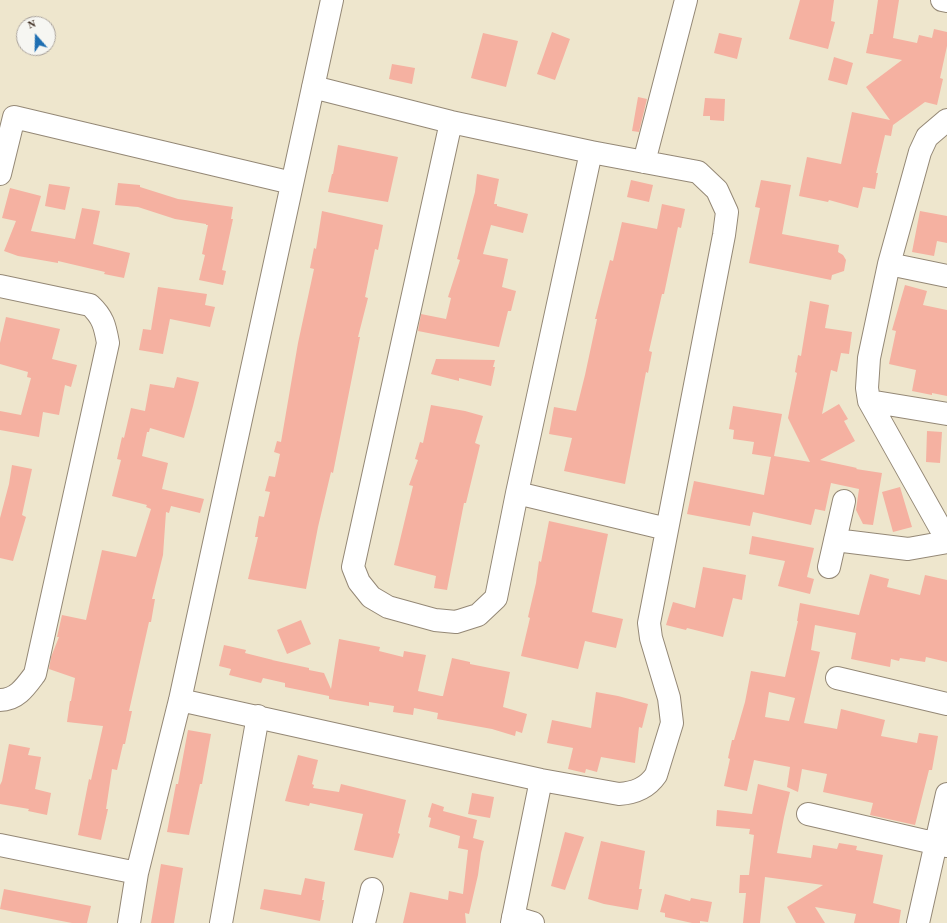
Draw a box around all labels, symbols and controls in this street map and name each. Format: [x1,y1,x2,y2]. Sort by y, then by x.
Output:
north arrow [16,16,56,56]
text: N [26,19,38,32]

